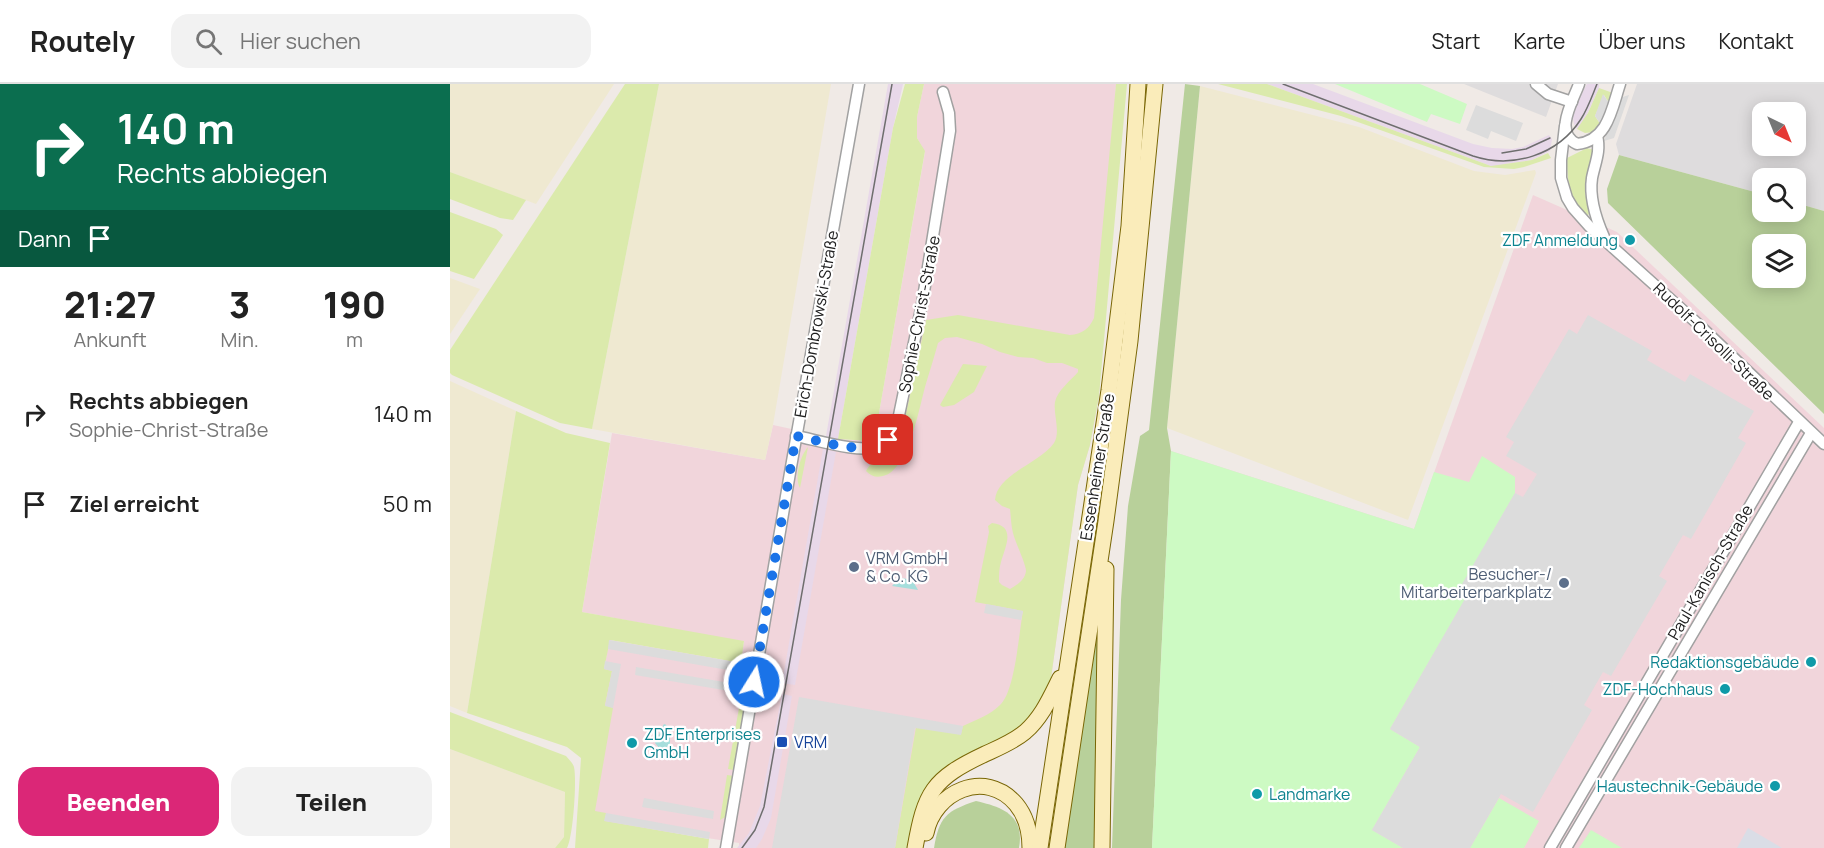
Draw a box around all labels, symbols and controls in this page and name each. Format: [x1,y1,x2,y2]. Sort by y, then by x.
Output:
search box [171,14,591,68]
text: Routely [30,22,135,60]
icon: search [192,25,225,58]
text: Hier suchen [240,26,361,56]
text: Start [1431,27,1480,55]
text: Karte [1513,27,1565,55]
text: Über uns [1598,27,1686,55]
text: Kontakt [1719,27,1794,55]
text: 140 m [117,99,235,157]
north arrow [1752,102,1806,156]
map controls [1752,102,1806,288]
icon: right [18,108,96,186]
text: Rechts abbiegen [117,154,328,191]
button: search [1752,168,1806,222]
icon: arrive [83,222,116,255]
text: Dann [18,224,71,254]
street label: Erich-Dombrowski-Straße [789,229,843,419]
place label: ZDF Anmeldung [1502,229,1618,251]
marker: ZDF Anmeldung [1623,233,1637,247]
street label: Sophie-Christ-Straße [893,234,945,394]
button: layers [1752,234,1806,288]
street label: Rudolf-Crisolli-Straße [1648,277,1780,405]
text: 21:27 [64,280,156,329]
text: 3 [229,280,250,329]
text: 190 [323,280,386,329]
text: Ankunft [74,326,147,353]
text: Min. [220,326,259,353]
text: m [346,326,363,353]
text: Rechts abbiegen [69,386,248,416]
street label: Essenheimer Straße [1075,392,1119,542]
icon: right [18,398,51,431]
text: 140 m [374,399,432,429]
pin [862,414,913,465]
text: Sophie-Christ-Straße [69,416,269,443]
icon: arrive [871,423,904,456]
icon: arrive [18,488,51,521]
text: Ziel erreicht [69,489,200,519]
text: 50 m [383,489,432,519]
street label: Paul-Kanisch-Straße [1662,500,1758,644]
place label: VRM GmbH & Co. KG [866,547,948,587]
marker: VRM GmbH & Co. KG [847,560,861,574]
place label: Besucher-/ Mitarbeiterparkplatz [1401,563,1552,603]
marker: Besucher-/ Mitarbeiterparkplatz [1557,576,1571,590]
position arrow [722,650,786,714]
place label: Redaktionsgebäude [1650,651,1799,673]
marker: Redaktionsgebäude [1804,655,1818,669]
place label: ZDF-Hochhaus [1603,678,1713,700]
marker: ZDF-Hochhaus [1718,682,1732,696]
place label: ZDF Enterprises GmbH [644,723,761,763]
place label: VRM [794,731,827,753]
marker: VRM [775,735,789,749]
marker: ZDF Enterprises GmbH [625,736,639,750]
button: Beenden [18,767,219,836]
button: Teilen [231,767,432,836]
place label: Haustechnik-Gebäude [1597,775,1763,797]
marker: Haustechnik-Gebäude [1768,779,1782,793]
place label: Landmarke [1269,783,1350,805]
marker: Landmarke [1250,787,1264,801]

